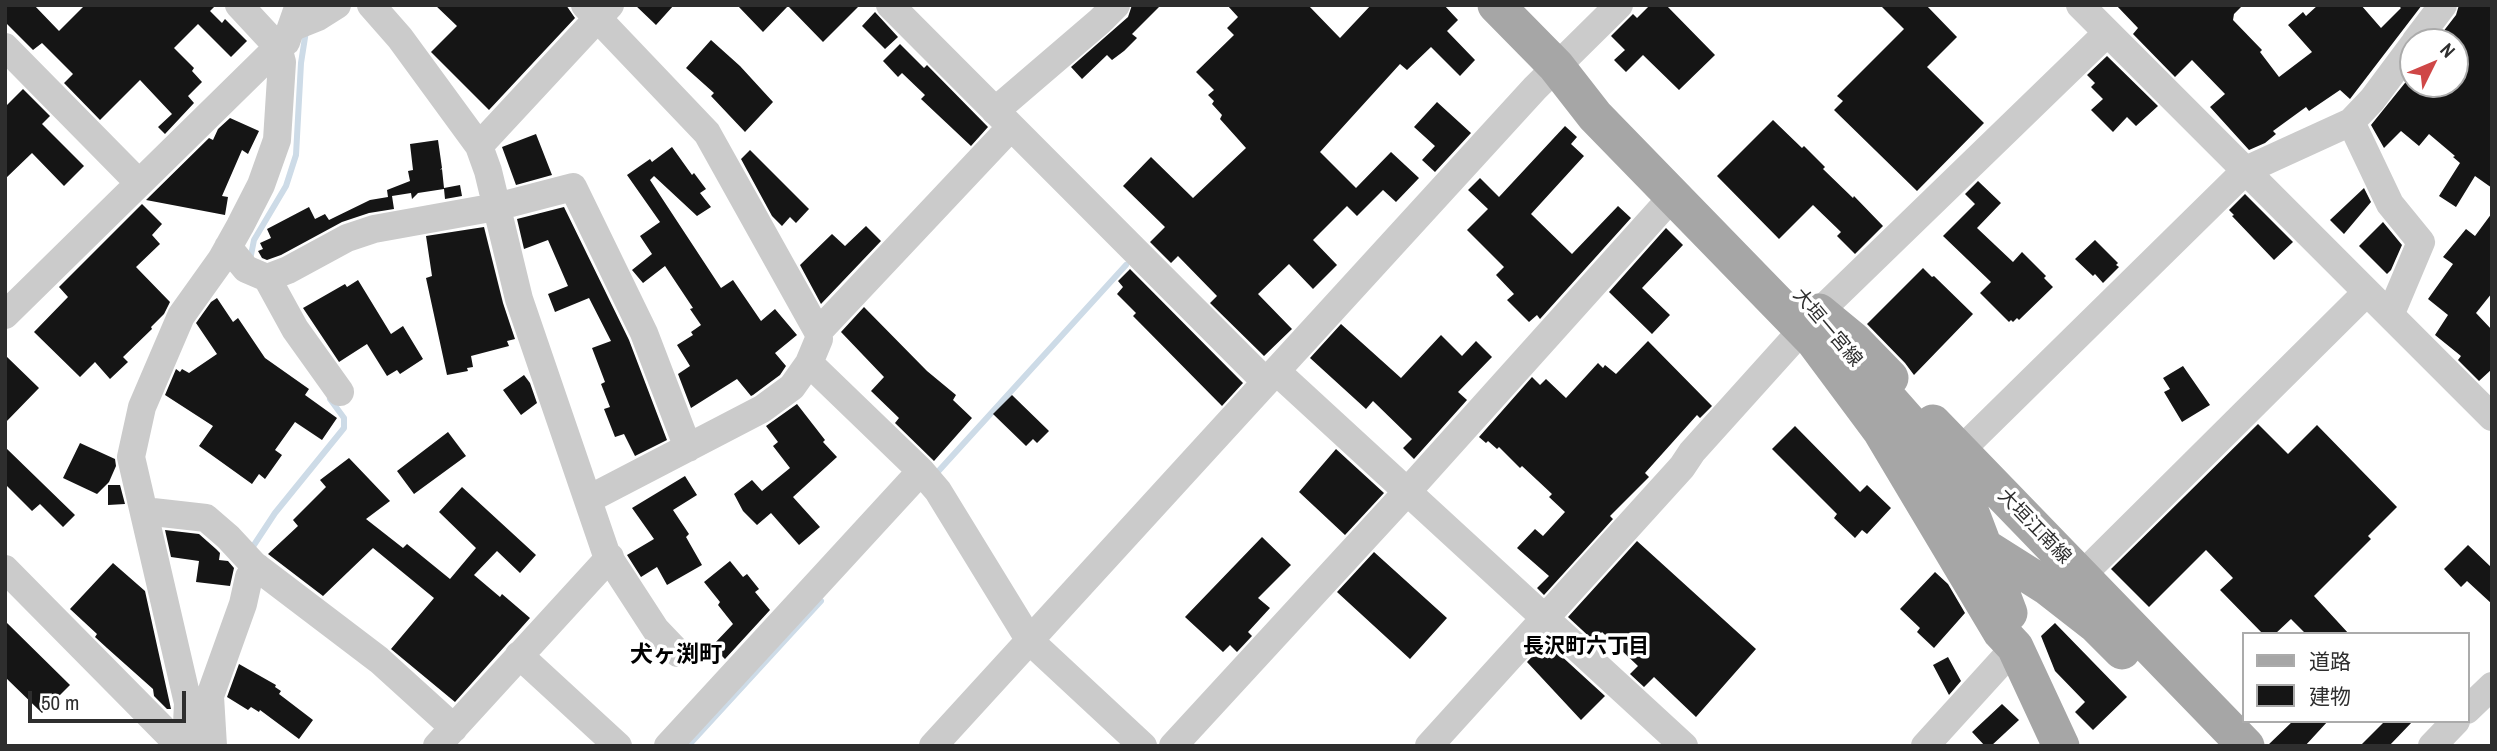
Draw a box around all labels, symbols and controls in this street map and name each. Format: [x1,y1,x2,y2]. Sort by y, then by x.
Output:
north arrow [2399,28,2469,98]
text: N [2435,37,2461,63]
street label: 大垣一宮線 [1788,284,1866,372]
street label: 大垣江南線 [1993,485,2075,569]
legend [2242,632,2469,723]
district label: 長沢町六丁目 [1523,634,1649,660]
district label: 犬ヶ渕町 [630,642,722,670]
text: 道路 [2309,647,2351,676]
scale bar [32,678,189,722]
text: 建物 [2309,682,2351,711]
text: 50 m [41,688,79,717]

